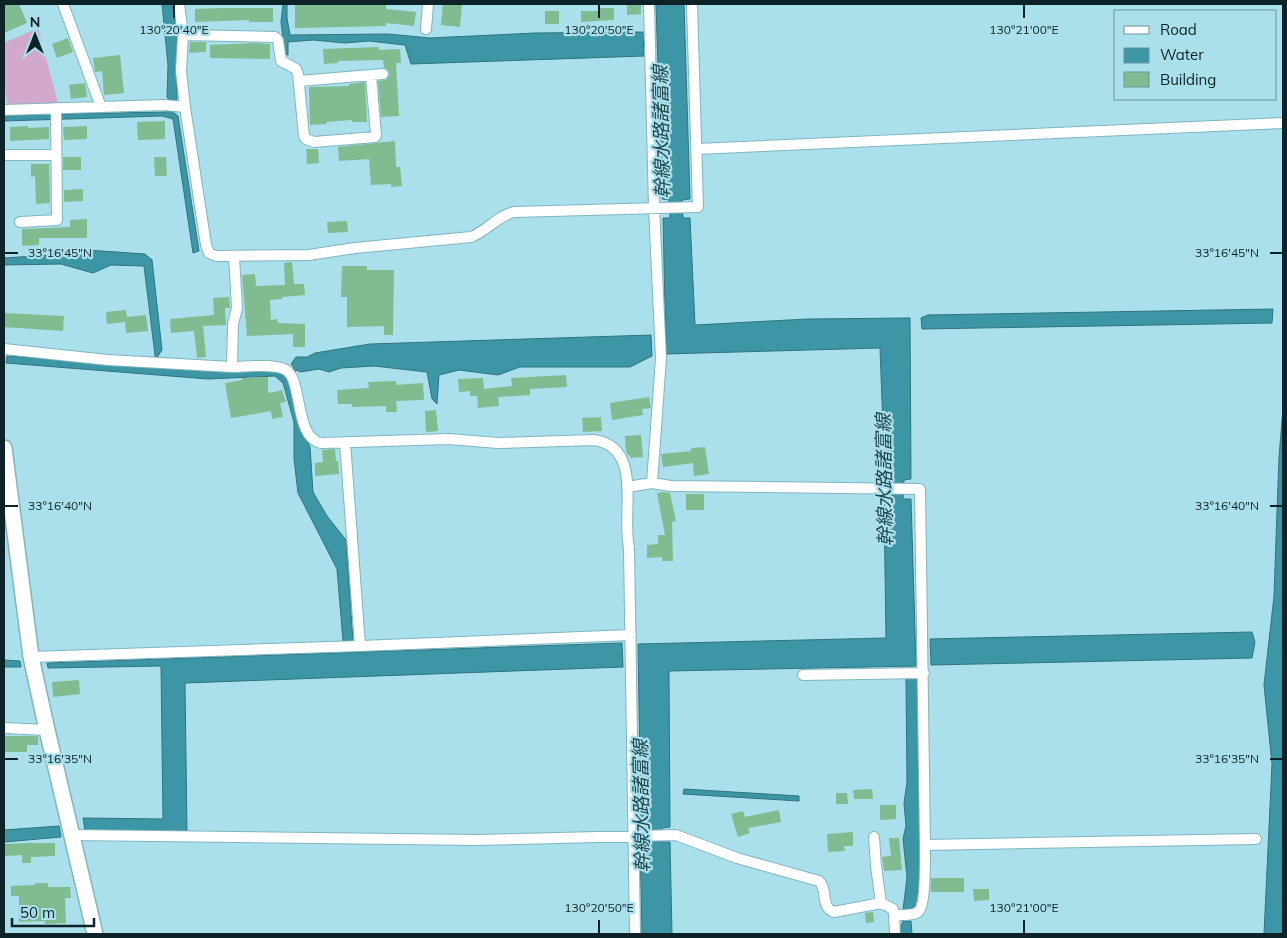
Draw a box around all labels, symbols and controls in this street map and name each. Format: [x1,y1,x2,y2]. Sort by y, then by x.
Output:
north arrow [10,10,60,60]
legend [1114,10,1277,100]
text: N [30,13,40,31]
text: Road [1160,20,1197,39]
text: 130°20'40"E [139,22,209,37]
text: 130°20'50"E [564,22,634,37]
text: 130°21'00"E [989,22,1059,37]
text: Water [1160,45,1204,64]
water label: 幹線水路諸富線 [648,63,674,199]
text: Building [1160,70,1216,89]
text: 33°16'45"N [28,245,92,260]
text: 33°16'45"N [1195,245,1259,260]
water label: 幹線水路諸富線 [871,411,897,547]
text: 33°16'40"N [28,498,92,513]
text: 33°16'40"N [1195,498,1259,513]
water label: 幹線水路諸富線 [628,737,654,873]
text: 33°16'35"N [28,751,92,766]
text: 33°16'35"N [1195,751,1259,766]
scale bar [12,896,95,928]
text: 130°20'50"E [564,900,634,915]
text: 130°21'00"E [989,900,1059,915]
text: 50 m [20,903,55,922]

